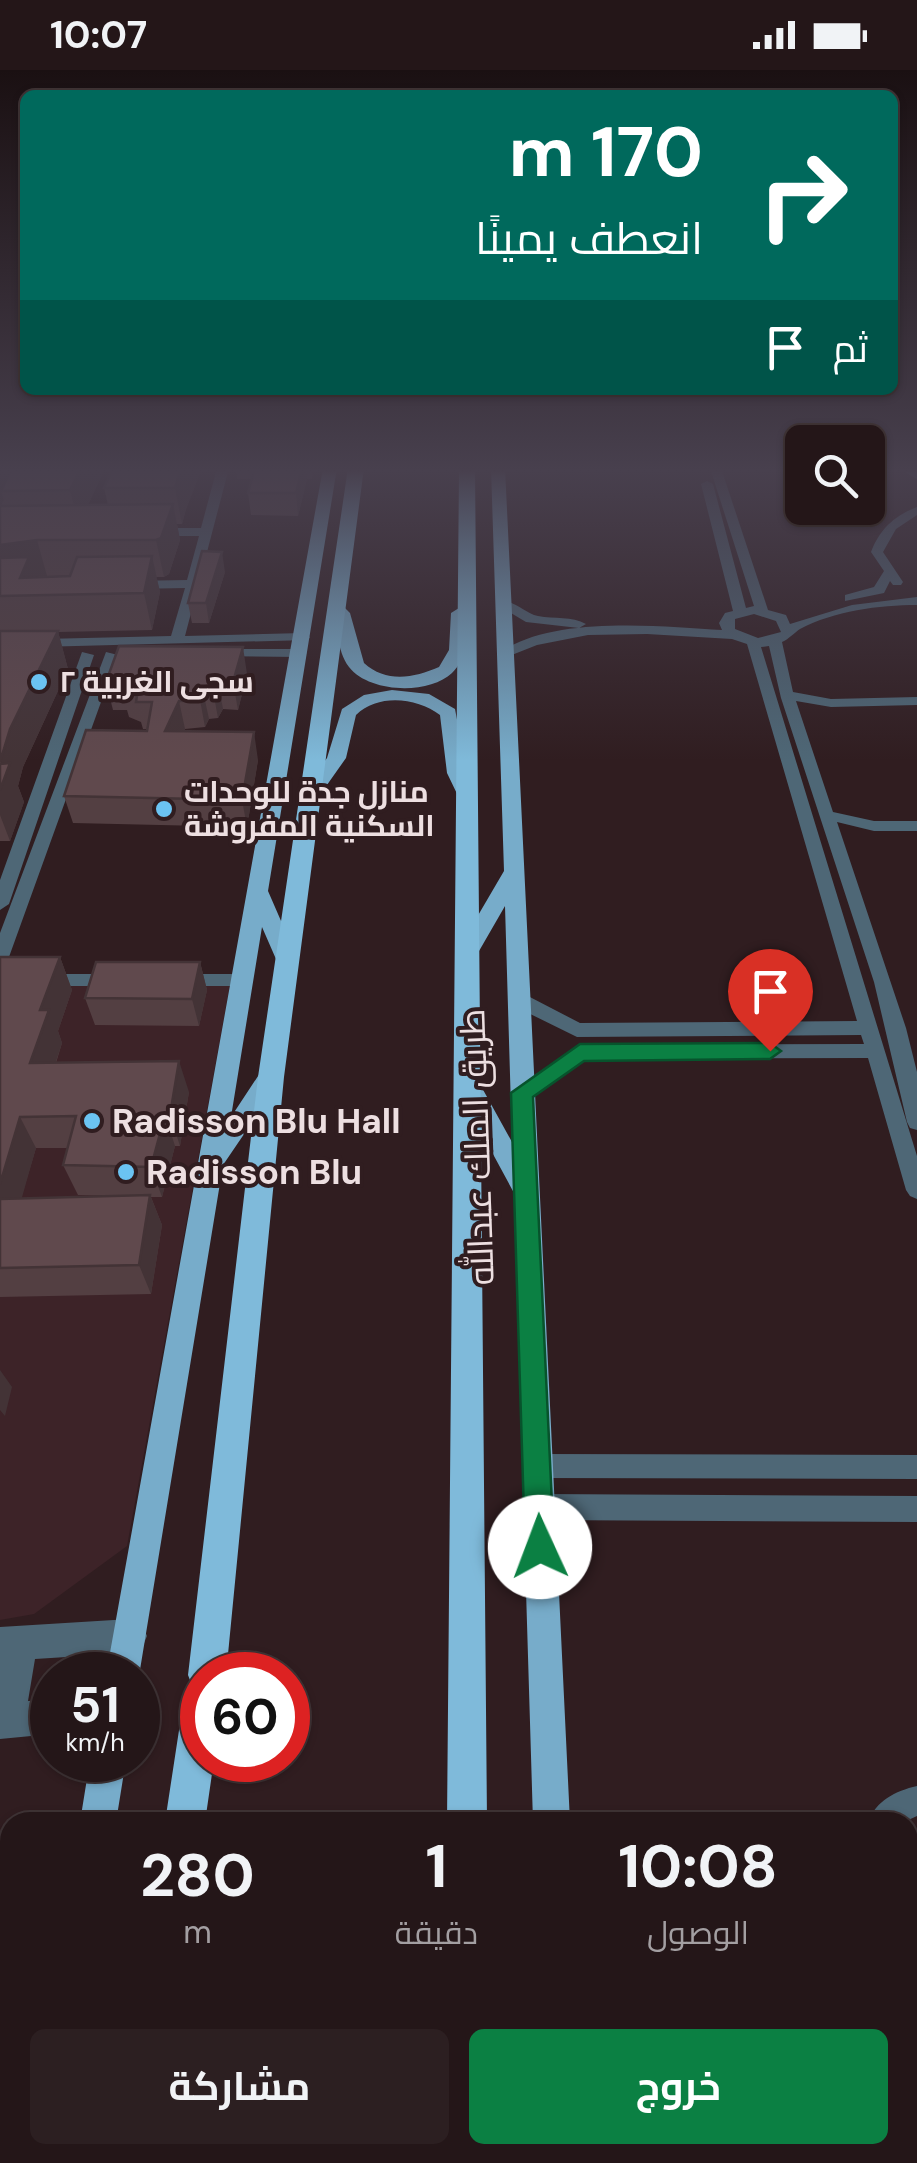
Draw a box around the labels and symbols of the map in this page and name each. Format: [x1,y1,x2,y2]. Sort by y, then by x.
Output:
place label: سجى الغربية ٢ [59,662,254,701]
marker: سجى الغربية ٢ [28,671,50,693]
place label: منازل جدة للوحدات السكنية المفروشة [184,772,435,845]
marker: منازل جدة للوحدات السكنية المفروشة [153,798,175,820]
pin [728,949,813,1052]
street label: طريق الملك عبدالله [449,1008,505,1286]
place label: Radisson Blu Hall [112,1098,400,1144]
marker: Radisson Blu Hall [81,1110,103,1132]
place label: Radisson Blu [146,1149,362,1195]
marker: Radisson Blu [115,1161,137,1183]
position arrow [488,1495,592,1599]
speed limit sign: 60 [180,1652,310,1782]

